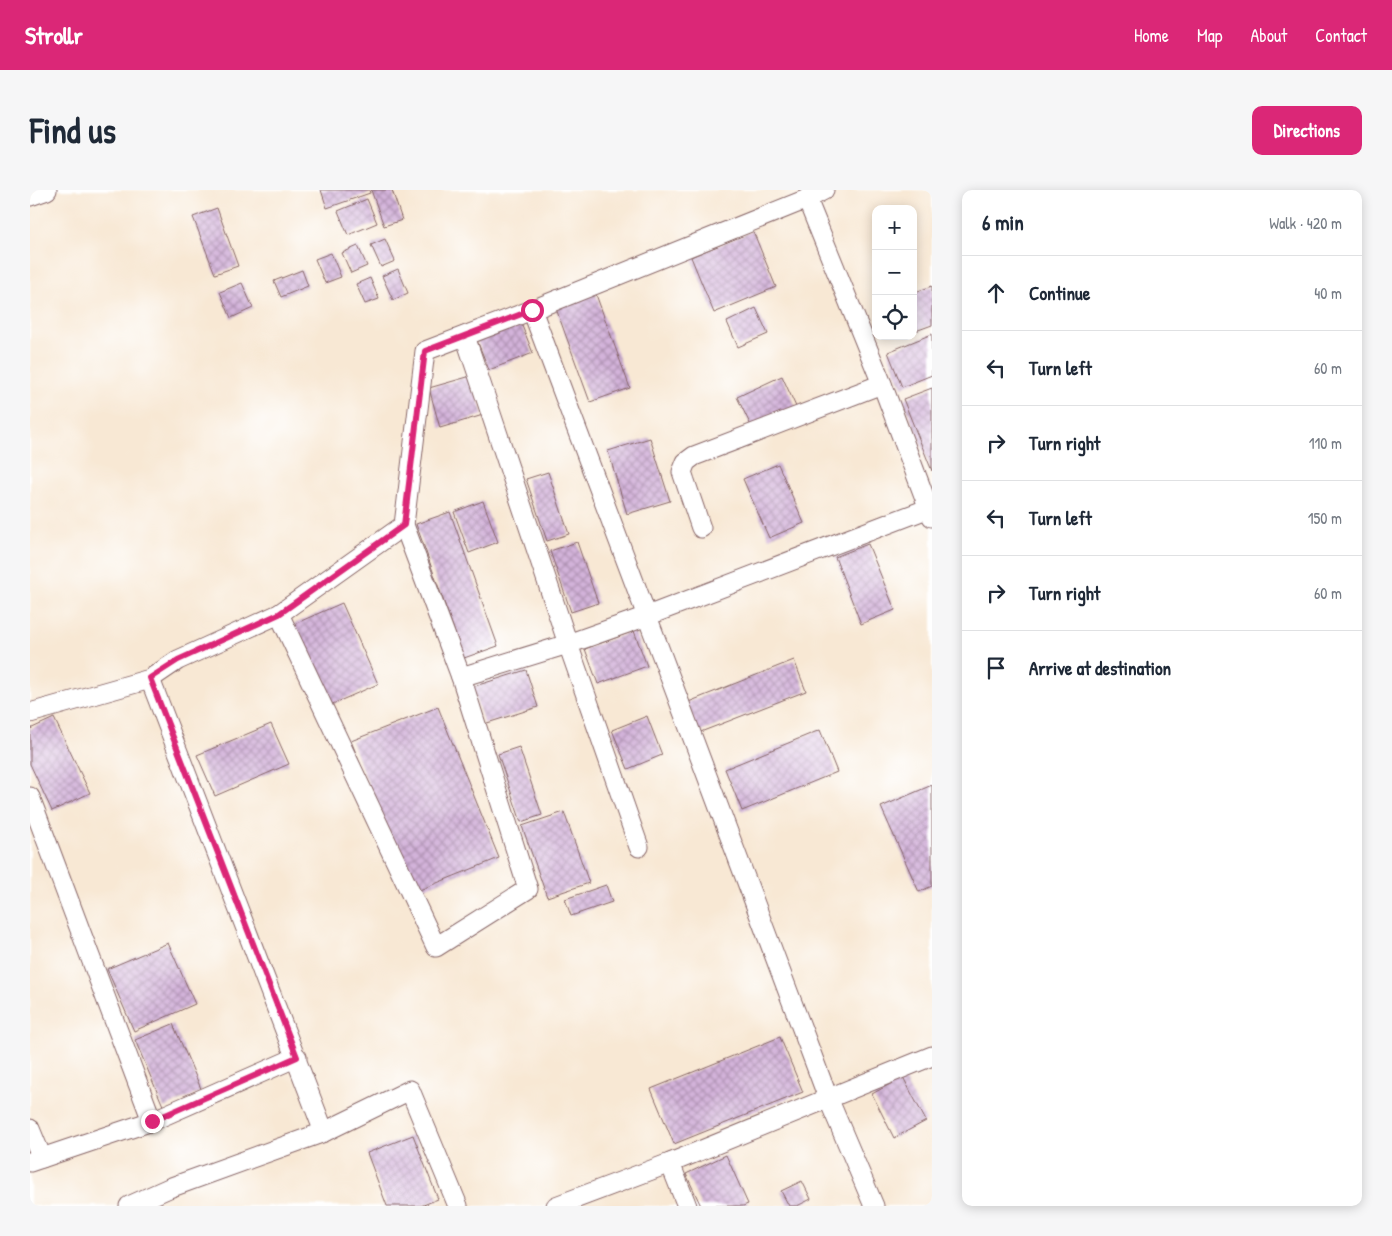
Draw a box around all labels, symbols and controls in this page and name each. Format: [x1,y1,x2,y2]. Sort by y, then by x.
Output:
text: Strollr [25,19,83,51]
text: Home [1134,23,1169,48]
text: Map [1197,23,1222,48]
text: About [1250,23,1287,48]
text: Contact [1315,23,1367,48]
button: Directions [1252,106,1362,155]
text: Find us [30,107,116,154]
map controls [872,205,917,340]
button: + [872,205,917,250]
text: 6 min [982,208,1024,237]
text: Walk · 420 m [1269,212,1342,234]
button: − [872,250,917,295]
icon: ahead [982,279,1010,307]
text: Continue [1029,280,1090,306]
text: 40 m [1314,282,1342,304]
button: locate [872,295,917,340]
route start [521,299,544,322]
icon: left [982,354,1010,382]
text: Turn left [1029,355,1092,381]
text: 60 m [1314,357,1342,379]
icon: right [982,429,1010,457]
text: Turn right [1029,430,1100,456]
text: 110 m [1309,432,1342,454]
icon: left [982,504,1010,532]
text: Turn left [1029,505,1092,531]
text: 150 m [1308,507,1342,529]
icon: right [982,579,1010,607]
text: Turn right [1029,580,1100,606]
text: 60 m [1314,582,1342,604]
icon: arrive [982,654,1010,682]
text: Arrive at destination [1029,655,1171,681]
route end [141,1110,164,1133]

